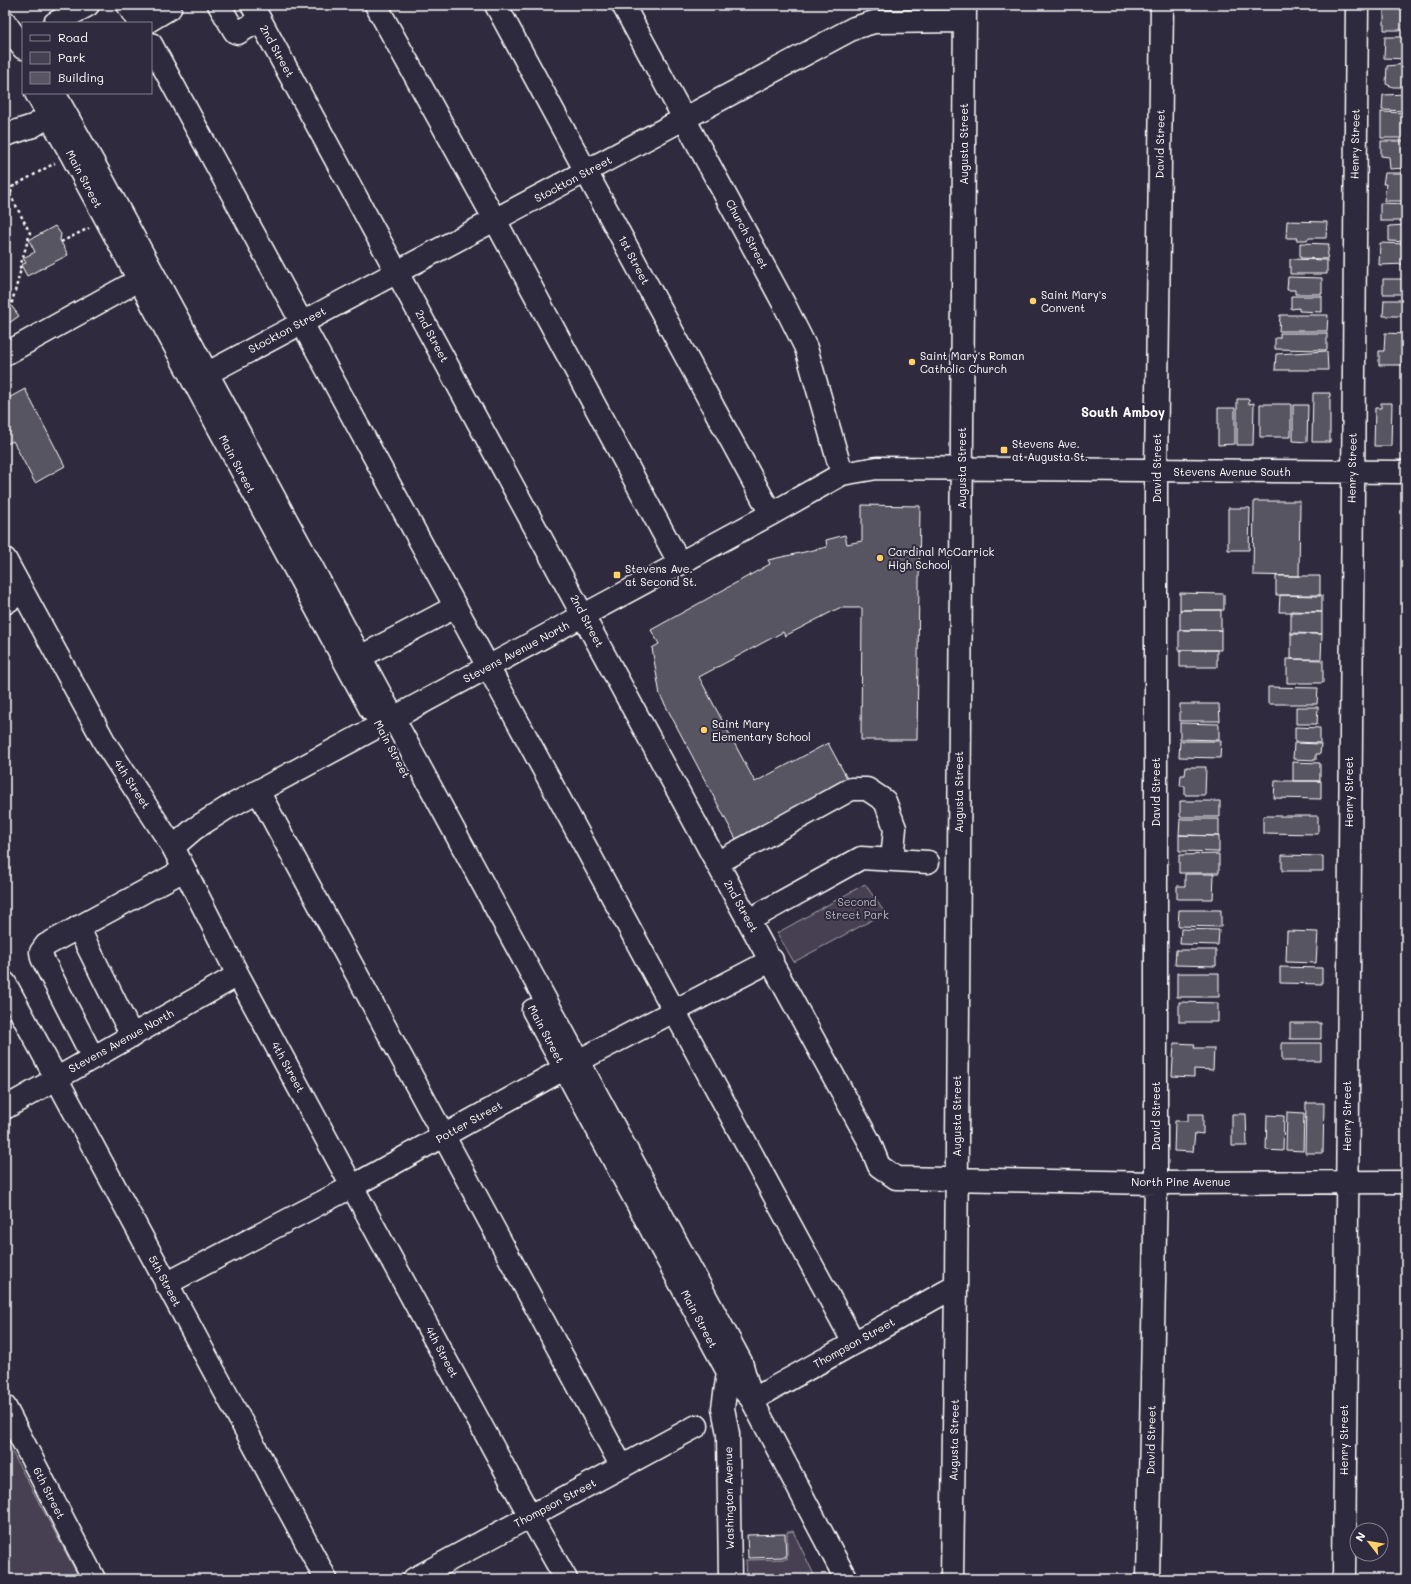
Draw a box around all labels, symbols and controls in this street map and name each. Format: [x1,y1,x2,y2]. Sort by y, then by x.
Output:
legend [22,22,152,94]
street label: 2nd Street [257,22,298,80]
text: Road [58,29,88,45]
text: Park [58,49,85,65]
text: Building [58,69,104,85]
street label: Augusta Street [956,103,971,185]
street label: Henry Street [1346,108,1363,179]
street label: David Street [1151,109,1168,179]
street label: Main Street [63,147,106,211]
street label: Stockton Street [531,152,614,205]
street label: Church Street [723,196,772,271]
street label: 1st Street [615,233,654,287]
place label: Saint Mary's Convent [1041,287,1107,315]
marker: Saint Mary's Convent [1028,296,1038,306]
street label: Stockton Street [245,303,328,356]
street label: 2nd Street [412,307,453,365]
place label: Saint Mary's Roman Catholic Church [920,348,1024,376]
marker: Saint Mary's Roman Catholic Church [907,357,917,367]
district label: South Amboy [1081,403,1165,421]
street label: Augusta Street [954,427,969,509]
street label: Main Street [216,432,259,496]
street label: Henry Street [1343,432,1360,503]
street label: David Street [1149,433,1164,503]
place label: Stevens Ave. at Augusta St. [1012,436,1088,464]
marker: Stevens Ave. at Augusta St. [999,445,1009,455]
street label: Stevens Avenue South [1174,464,1290,479]
place label: Cardinal McCarrick High School [888,544,995,572]
marker: Cardinal McCarrick High School [875,553,885,563]
place label: Stevens Ave. at Second St. [625,561,697,589]
marker: Stevens Ave. at Second St. [612,570,622,580]
street label: 2nd Street [567,592,608,650]
street label: Stevens Avenue North [460,617,571,686]
place label: Saint Mary Elementary School [712,716,811,744]
street label: Main Street [371,717,414,781]
marker: Saint Mary Elementary School [699,725,709,735]
street label: Augusta Street [951,751,966,833]
street label: 4th Street [111,756,154,811]
street label: David Street [1148,757,1163,827]
street label: Henry Street [1341,757,1356,827]
street label: 2nd Street [721,877,762,935]
park label: Second Street Park [825,894,889,922]
street label: Main Street [525,1002,568,1066]
street label: Stevens Avenue North [65,1005,176,1076]
street label: 4th Street [268,1039,309,1095]
street label: Augusta Street [949,1075,964,1157]
street label: David Street [1148,1081,1163,1151]
street label: Henry Street [1339,1081,1354,1151]
street label: Potter Street [433,1097,505,1146]
street label: North Pine Avenue [1131,1174,1231,1189]
street label: 5th Street [146,1253,185,1309]
street label: Main Street [678,1287,721,1351]
street label: Thompson Street [810,1314,897,1371]
street label: 4th Street [423,1324,462,1380]
street label: Augusta Street [945,1399,962,1481]
street label: David Street [1142,1405,1159,1475]
street label: Henry Street [1336,1405,1351,1475]
street label: Washington Avenue [720,1446,737,1550]
street label: 6th Street [30,1464,69,1521]
street label: Thompson Street [511,1475,599,1531]
north arrow [1349,1522,1389,1562]
text: N [1351,1529,1369,1544]

